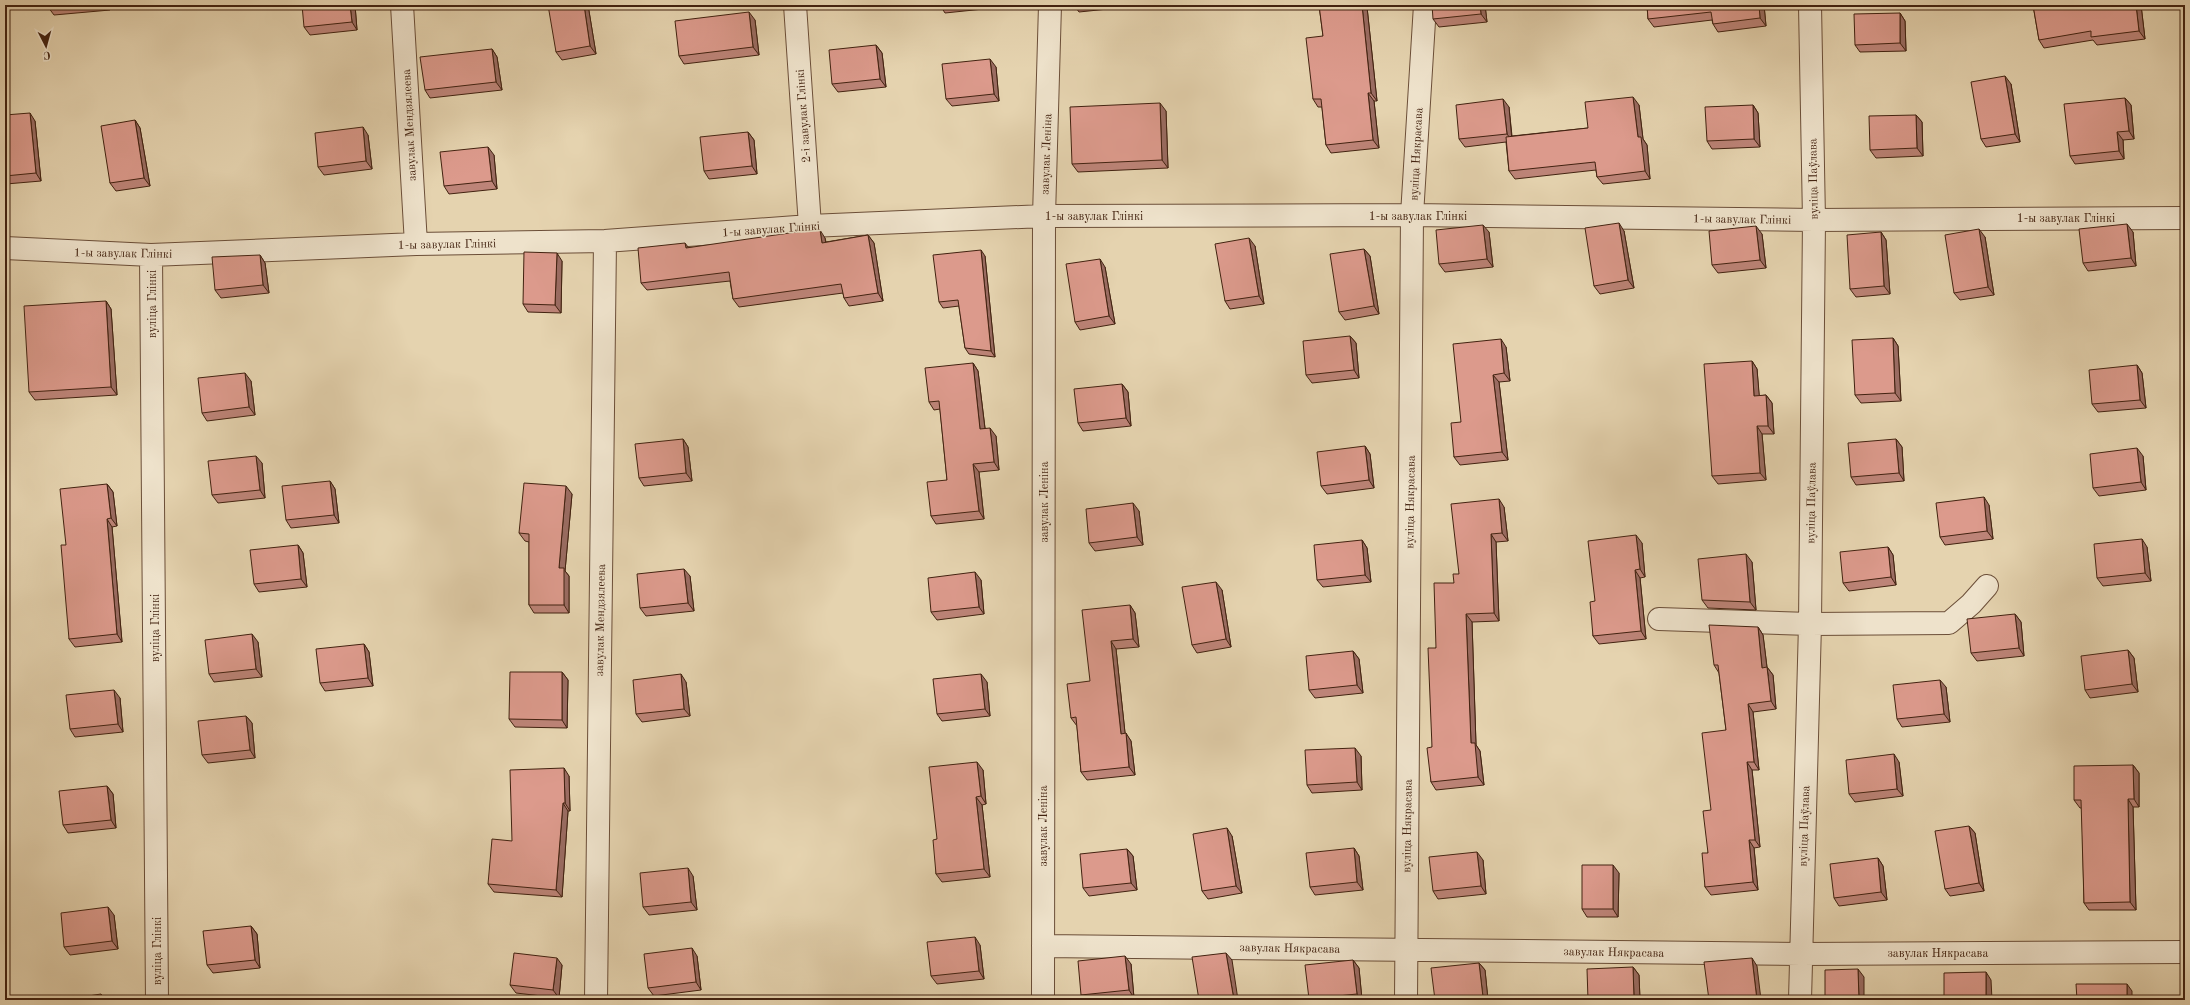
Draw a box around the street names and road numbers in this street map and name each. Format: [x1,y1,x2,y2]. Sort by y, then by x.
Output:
street label: завулак Мендзялеева [401,69,419,181]
street label: 2-і завулак Глінкі [794,69,813,163]
street label: вуліца Някрасава [1408,107,1425,201]
street label: завулак Леніна [1039,113,1054,195]
street label: вуліца Паўлава [1806,138,1821,220]
street label: 1-ы завулак Глінкі [1045,210,1143,223]
street label: 1-ы завулак Глінкі [1369,210,1467,223]
street label: 1-ы завулак Глінкі [1693,212,1791,227]
street label: 1-ы завулак Глінкі [2017,212,2115,225]
street label: 1-ы завулак Глінкі [721,220,821,239]
street label: 1-ы завулак Глінкі [398,237,496,252]
street label: 1-ы завулак Глінкі [74,246,172,261]
street label: вуліца Глінкі [146,270,159,338]
street label: вуліца Някрасава [1403,455,1418,549]
street label: завулак Леніна [1038,461,1051,543]
street label: вуліца Паўлава [1804,462,1819,544]
street label: завулак Мендзялеева [594,564,608,676]
street label: вуліца Глінкі [149,594,162,662]
street label: вуліца Някрасава [1400,779,1415,873]
street label: завулак Леніна [1037,785,1050,867]
street label: вуліца Паўлава [1797,785,1812,867]
street label: вуліца Глінкі [151,917,164,985]
street label: завулак Някрасава [1240,942,1340,956]
street label: завулак Някрасава [1564,946,1664,960]
street label: завулак Някрасава [1888,948,1988,960]

